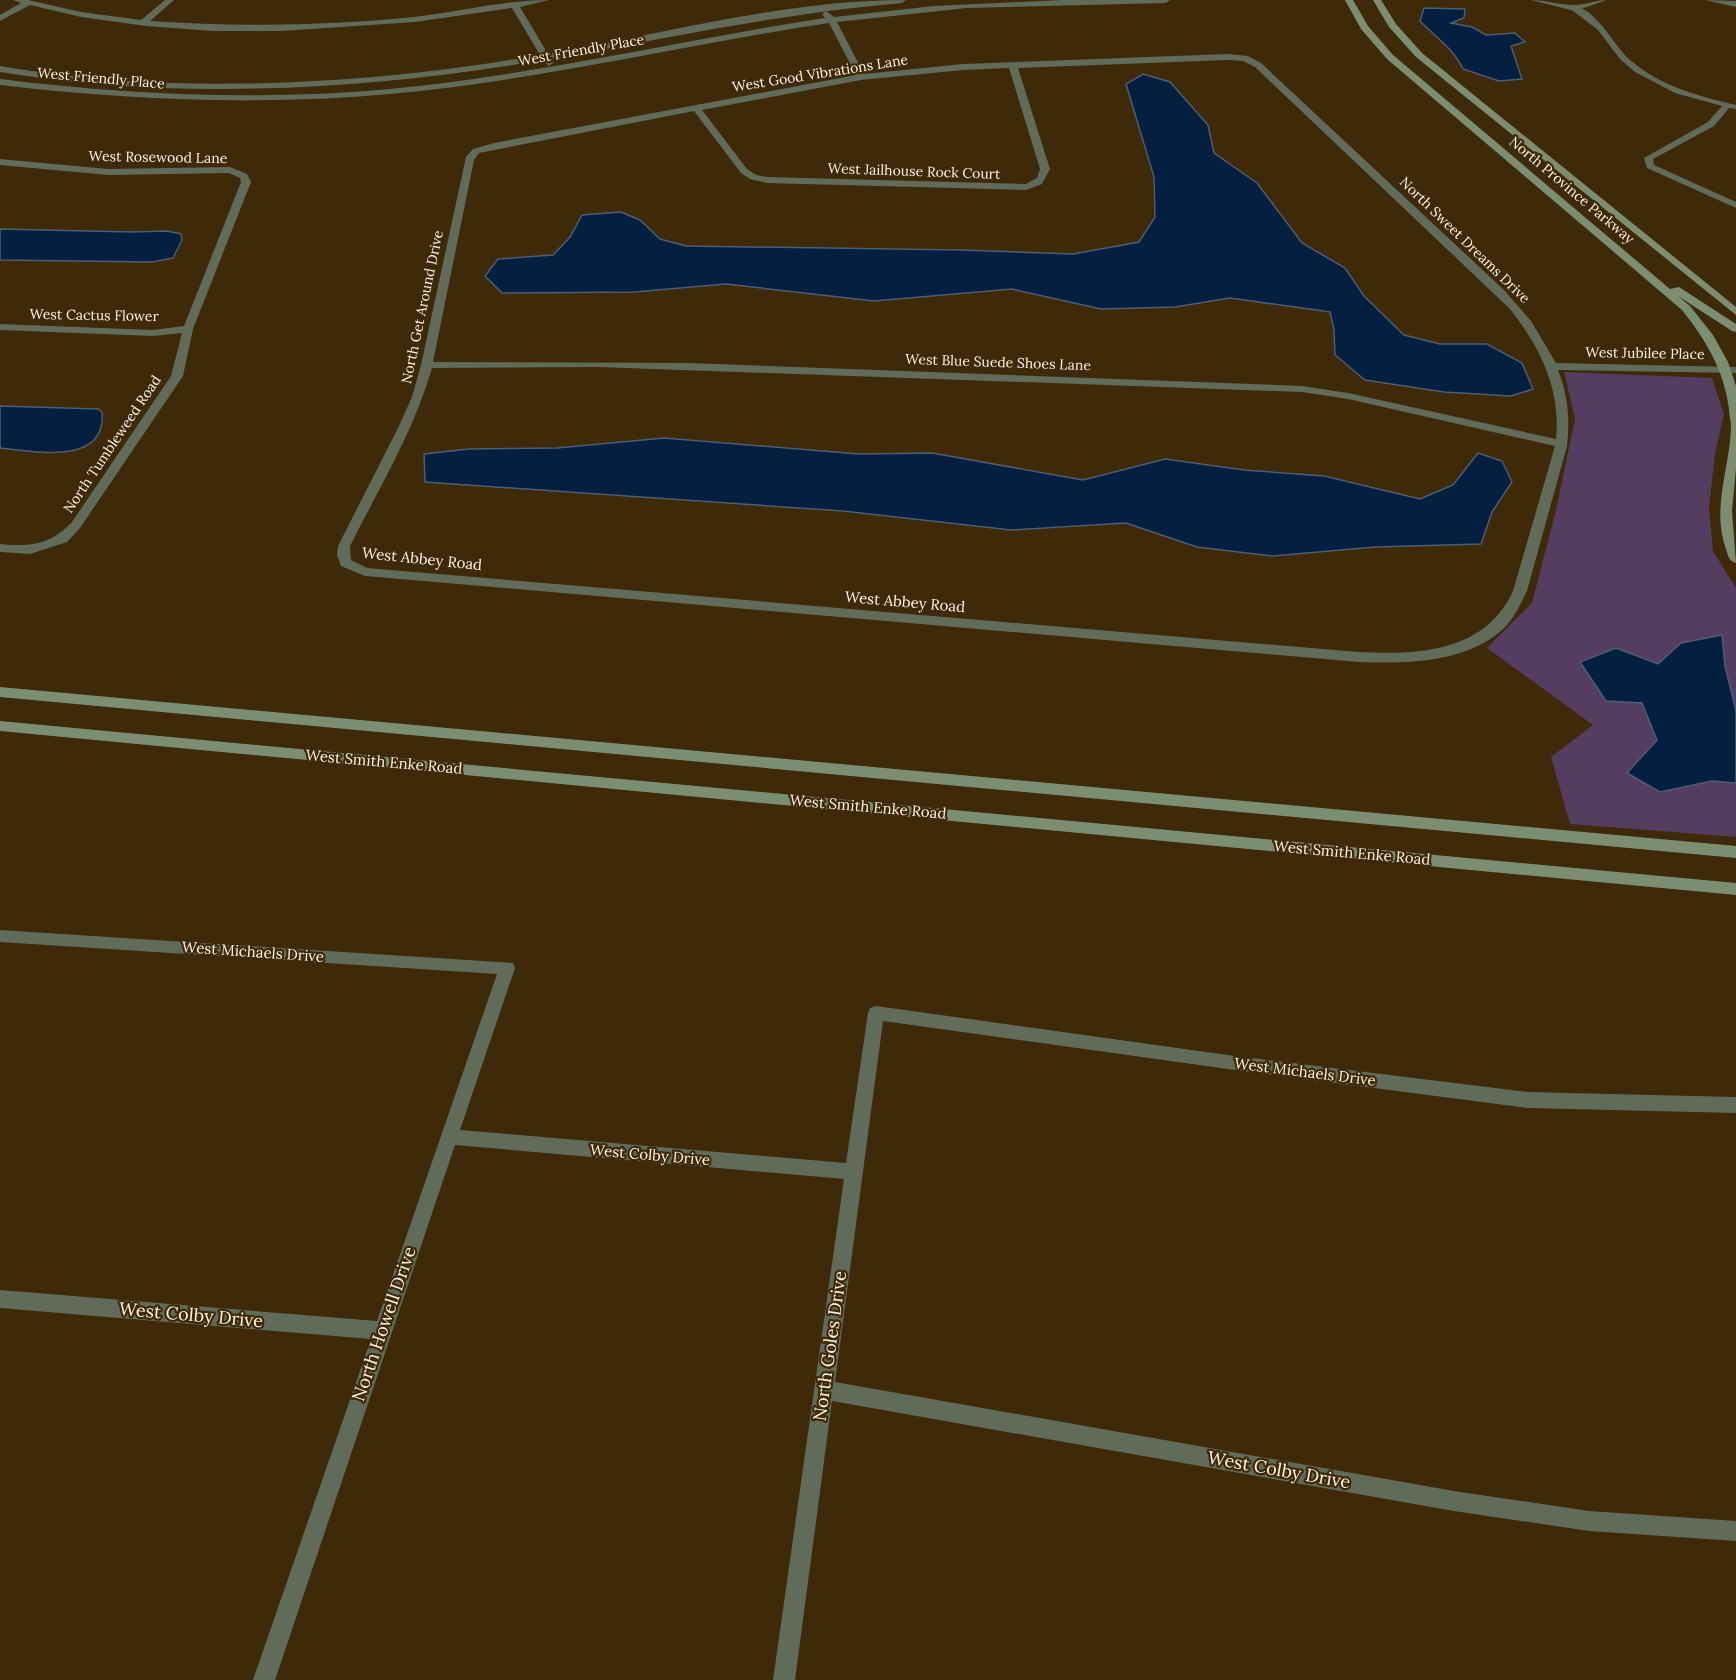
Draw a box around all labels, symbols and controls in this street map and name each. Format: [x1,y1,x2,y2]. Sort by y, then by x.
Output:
street label: West Friendly Place [517,30,646,70]
street label: West Good Vibrations Lane [731,50,910,96]
street label: West Friendly Place [37,63,166,93]
street label: North Province Parkway [1506,132,1639,248]
street label: West Rosewood Lane [89,147,228,167]
street label: West Jailhouse Rock Court [827,159,1001,183]
street label: North Sweet Dreams Drive [1396,173,1534,307]
street label: North Get Around Drive [397,228,447,385]
street label: West Cactus Flower [29,305,159,325]
street label: West Jubilee Place [1585,343,1705,363]
street label: West Blue Suede Shoes Lane [905,350,1092,374]
street label: North Tumbleweed Road [59,372,165,516]
street label: West Abbey Road [361,543,483,574]
street label: West Abbey Road [844,587,966,616]
street label: West Smith Enke Road [305,745,463,778]
street label: West Smith Enke Road [789,790,947,823]
street label: West Smith Enke Road [1273,836,1431,869]
street label: West Michaels Drive [181,937,325,966]
street label: West Michaels Drive [1233,1053,1377,1090]
street label: West Colby Drive [589,1140,711,1169]
street label: North Howell Drive [346,1243,421,1404]
street label: North Goles Drive [808,1269,851,1423]
street label: West Colby Drive [118,1297,264,1332]
street label: West Colby Drive [1206,1446,1353,1493]

